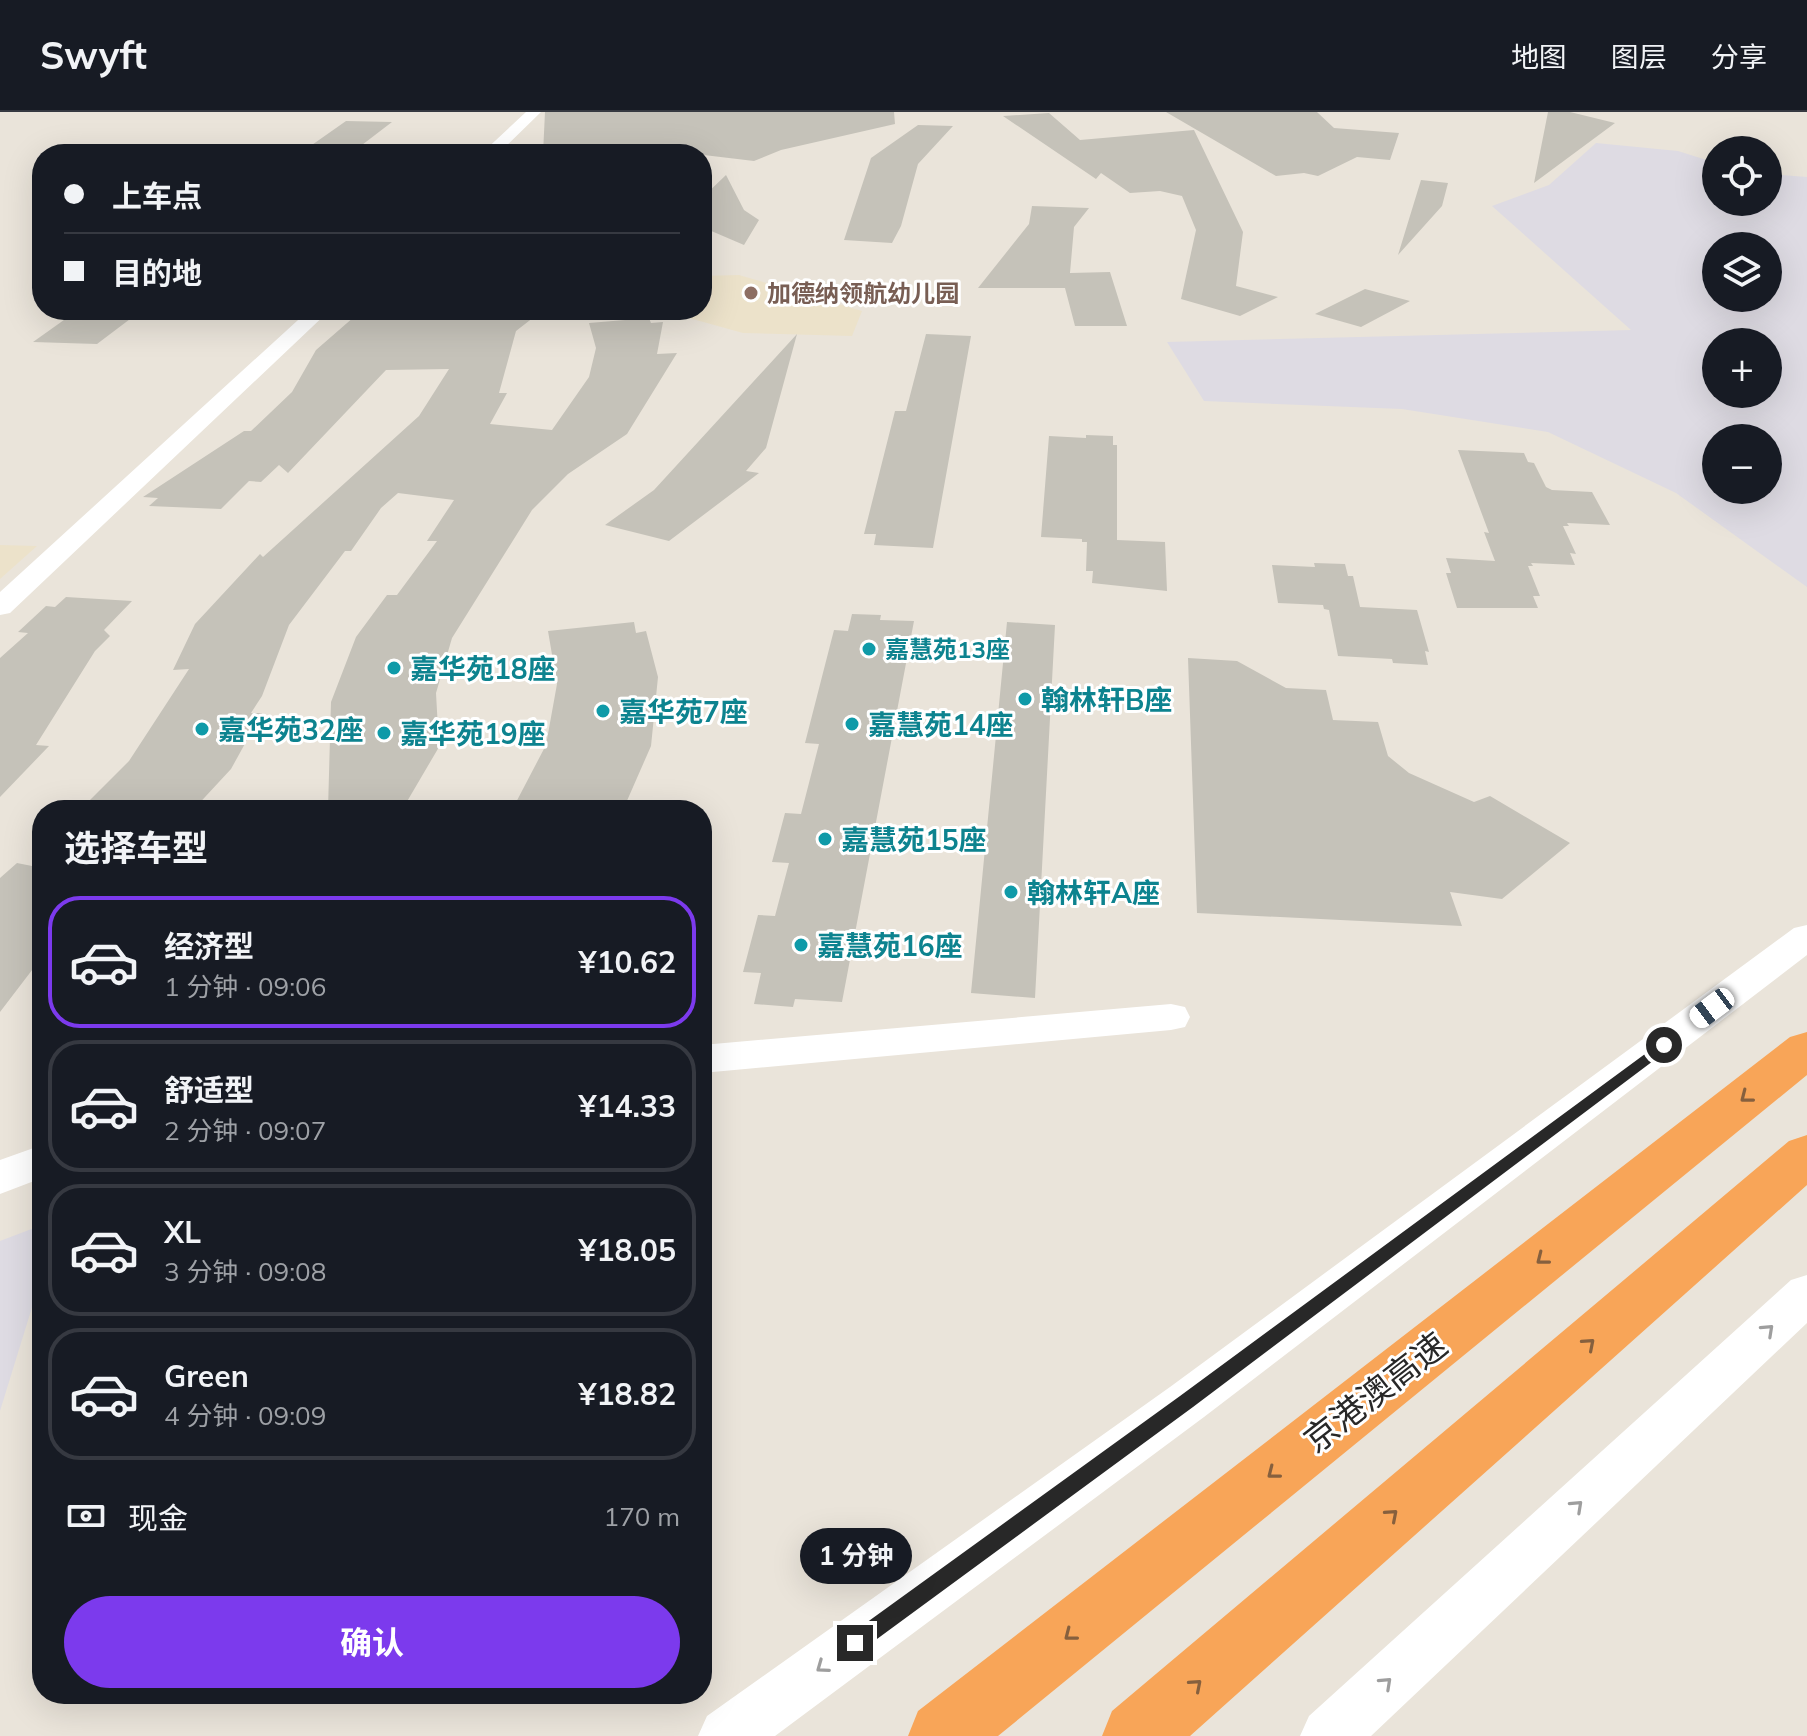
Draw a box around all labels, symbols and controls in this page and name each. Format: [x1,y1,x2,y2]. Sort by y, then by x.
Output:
text: Swyft [40,31,147,79]
text: 地图 [1511,39,1567,74]
text: 图层 [1611,39,1667,74]
text: 分享 [1711,39,1767,74]
map controls [1702,136,1782,504]
button: locate [1702,136,1782,216]
text: 上车点 [112,177,202,215]
button: layers [1702,232,1782,312]
text: 目的地 [112,254,202,292]
place label: 加德纳领航幼儿园 [767,278,959,308]
marker: 加德纳领航幼儿园 [742,284,760,302]
button: + [1702,328,1782,408]
button: − [1702,424,1782,504]
place label: 嘉慧苑13座 [885,634,1010,664]
marker: 嘉慧苑13座 [860,640,878,658]
place label: 嘉华苑18座 [410,651,556,686]
marker: 嘉华苑18座 [385,659,403,677]
place label: 翰林轩B座 [1041,682,1172,717]
marker: 翰林轩B座 [1016,690,1034,708]
place label: 嘉华苑7座 [619,694,748,729]
marker: 嘉华苑7座 [594,702,612,720]
place label: 嘉慧苑14座 [868,707,1014,742]
place label: 嘉华苑32座 [218,712,364,747]
marker: 嘉慧苑14座 [843,715,861,733]
place label: 嘉华苑19座 [400,716,546,751]
marker: 嘉华苑32座 [193,720,211,738]
marker: 嘉华苑19座 [375,724,393,742]
place label: 嘉慧苑15座 [841,822,987,857]
text: 选择车型 [64,825,208,870]
marker: 嘉慧苑15座 [816,830,834,848]
place label: 翰林轩A座 [1027,875,1160,910]
marker: 翰林轩A座 [1002,883,1020,901]
icon: car [68,926,140,998]
text: 经济型 [164,927,254,965]
place label: 嘉慧苑16座 [817,928,963,963]
marker: 嘉慧苑16座 [792,936,810,954]
text: ¥10.62 [579,943,676,981]
text: 1 分钟 · 09:06 [164,970,326,1003]
car [1686,984,1738,1032]
route start [1646,1027,1682,1063]
icon: car [68,1070,140,1142]
text: 舒适型 [164,1071,254,1109]
text: ¥14.33 [579,1087,676,1125]
one-way arrow [1741,1087,1755,1102]
text: 2 分钟 · 09:07 [164,1114,326,1147]
text: XL [164,1213,201,1251]
icon: car [68,1214,140,1286]
text: ¥18.05 [579,1231,676,1269]
one-way arrow [1537,1249,1552,1264]
text: 3 分钟 · 09:08 [164,1255,326,1288]
street label: 京港澳高速 [1295,1323,1455,1461]
one-way arrow [1759,1325,1773,1340]
one-way arrow [1579,1340,1594,1354]
text: Green [164,1357,249,1395]
icon: car [68,1358,140,1430]
text: ¥18.82 [579,1375,676,1413]
text: 4 分钟 · 09:09 [164,1399,326,1432]
one-way arrow [1268,1463,1282,1478]
icon: cash [64,1494,108,1538]
text: 现金 [128,1499,188,1537]
text: 170 m [604,1500,680,1533]
one-way arrow [1567,1502,1582,1516]
one-way arrow [1383,1510,1398,1525]
callout: 1 分钟 [799,1527,911,1583]
text: 1 分钟 [819,1539,893,1572]
button: 确认 [64,1596,680,1688]
route end [837,1625,873,1661]
one-way arrow [1065,1625,1079,1640]
one-way arrow [816,1657,831,1672]
one-way arrow [1377,1677,1391,1692]
one-way arrow [1186,1680,1201,1695]

